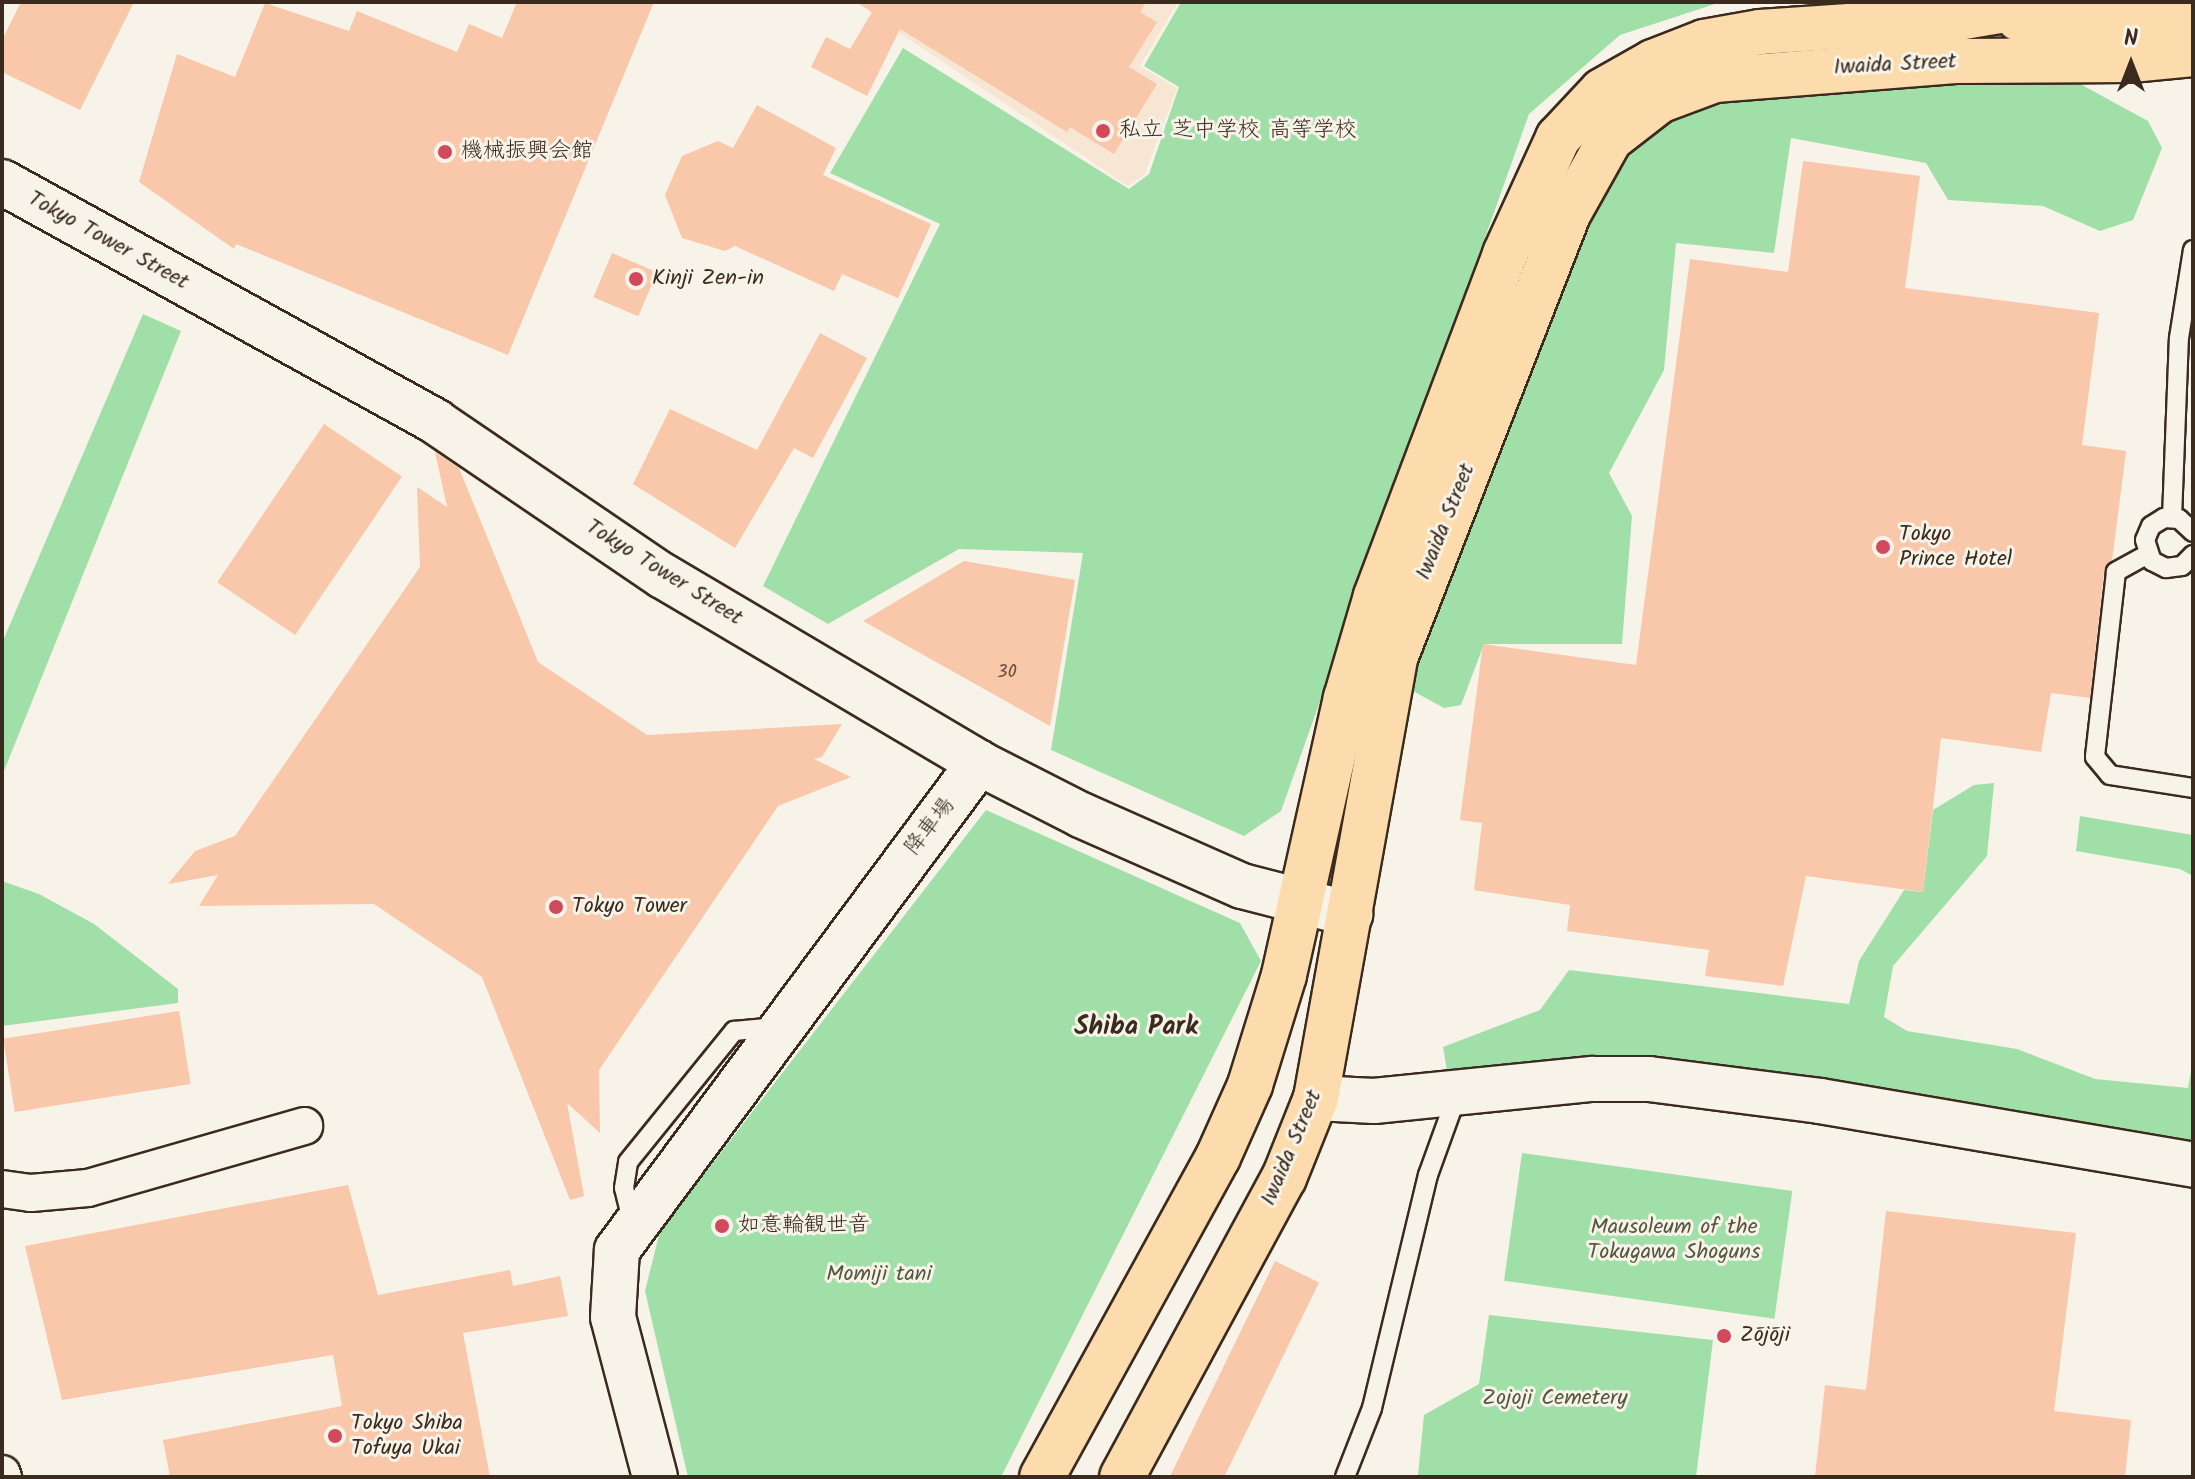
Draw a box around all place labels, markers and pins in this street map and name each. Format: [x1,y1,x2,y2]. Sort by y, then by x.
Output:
place label: 私立 芝中学校 高等学校 [1119,118,1357,144]
marker: 私立 芝中学校 高等学校 [1094,122,1112,140]
place label: 機械振興会館 [461,139,593,165]
marker: 機械振興会館 [436,143,454,161]
place label: Kinji Zen-in [652,266,764,292]
marker: Kinji Zen-in [627,270,645,288]
place label: Tokyo Prince Hotel [1899,521,2012,572]
marker: Tokyo Prince Hotel [1874,538,1892,556]
place label: Tokyo Tower [572,894,687,920]
marker: Tokyo Tower [547,898,565,916]
place label: 如意輪観世音 [738,1213,870,1239]
marker: 如意輪観世音 [713,1217,731,1235]
place label: Zōjōji [1740,1323,1790,1349]
marker: Zōjōji [1715,1327,1733,1345]
place label: Tokyo Shiba Tofuya Ukai [351,1410,463,1462]
marker: Tokyo Shiba Tofuya Ukai [326,1427,344,1445]

